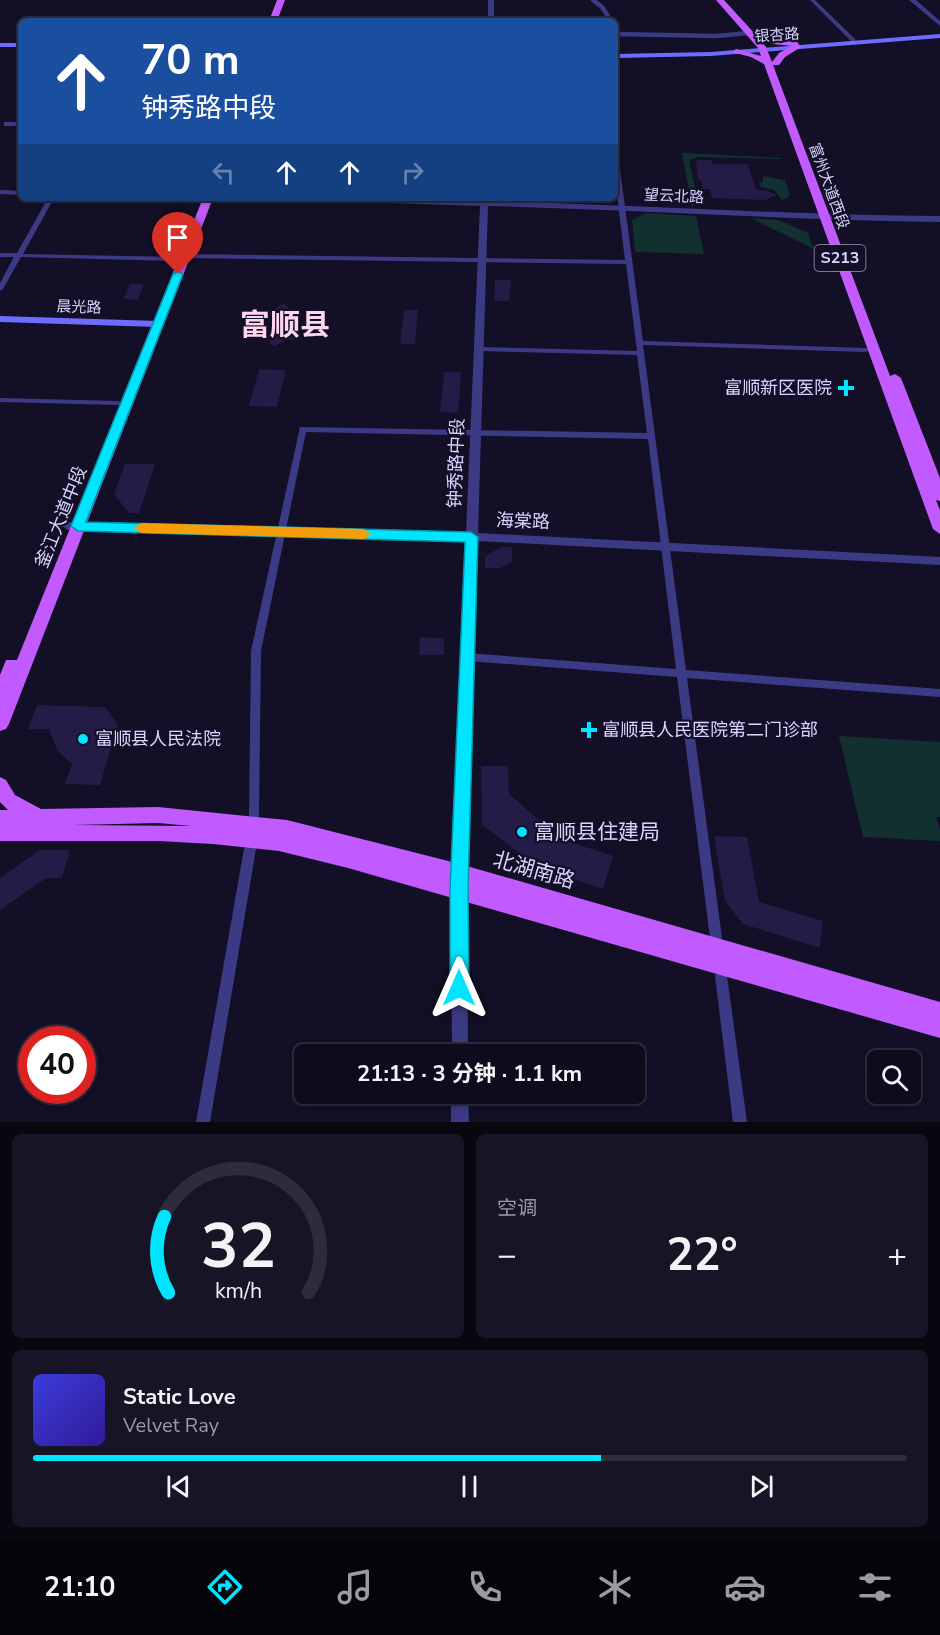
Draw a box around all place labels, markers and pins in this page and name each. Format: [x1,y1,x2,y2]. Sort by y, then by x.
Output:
pin [152,212,203,274]
place label: 富顺新区医院 [724,376,832,400]
marker: 富顺新区医院 [837,379,855,397]
place label: 富顺县人民医院第二门诊部 [602,718,818,742]
marker: 富顺县人民医院第二门诊部 [580,721,598,739]
place label: 富顺县人民法院 [95,727,221,751]
marker: 富顺县人民法院 [76,732,90,746]
place label: 富顺县住建局 [534,818,660,846]
marker: 富顺县住建局 [515,825,529,839]

